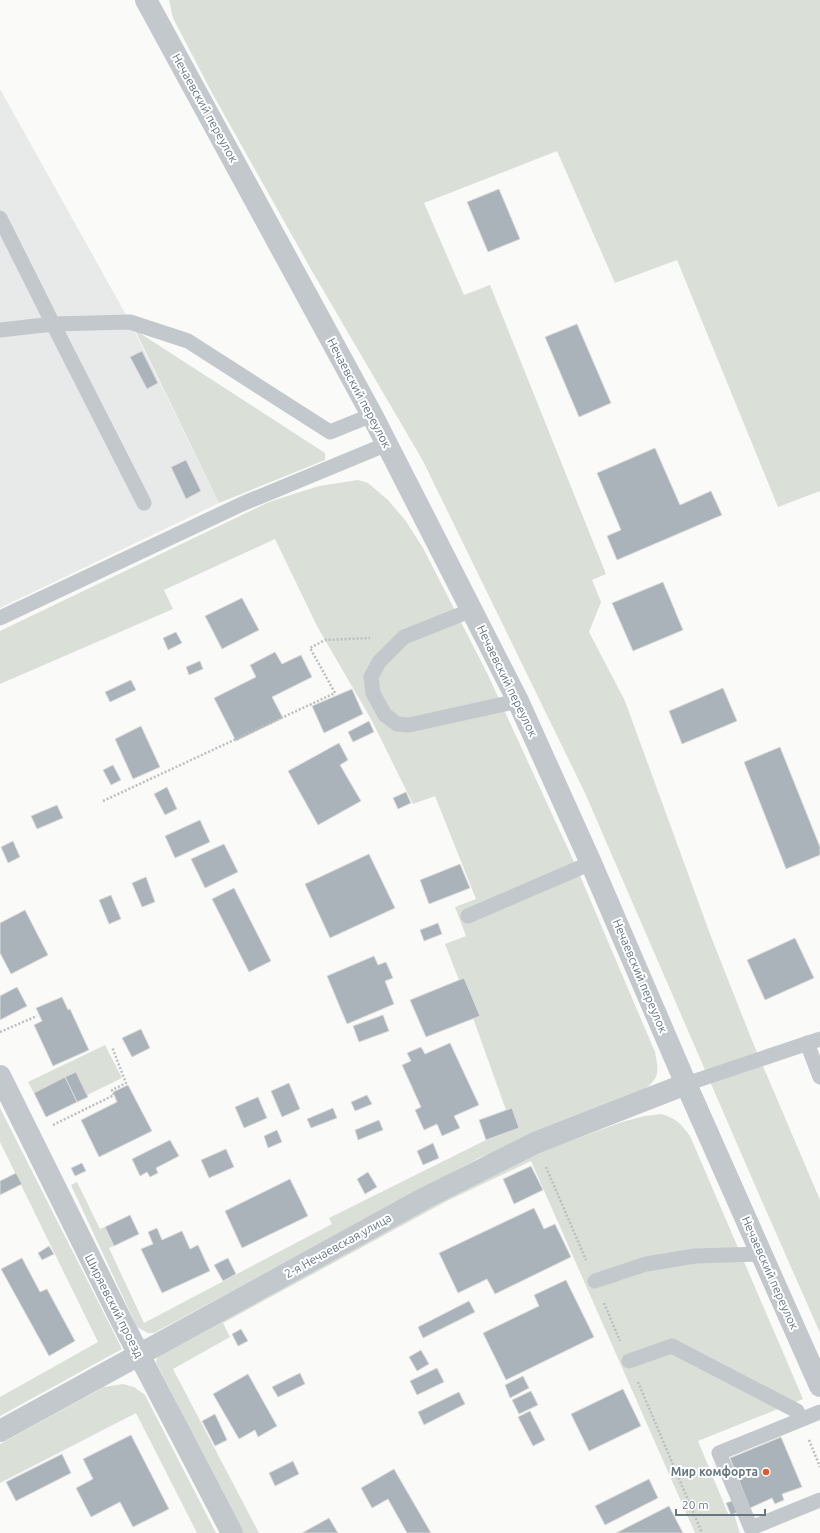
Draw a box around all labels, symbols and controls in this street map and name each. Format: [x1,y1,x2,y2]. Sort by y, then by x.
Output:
street label: Нечаевский переулок [170,51,241,164]
street label: Нечаевский переулок [325,336,394,450]
street label: Нечаевский переулок [475,623,540,739]
street label: Нечаевский переулок [611,917,670,1035]
street label: 2-я Нечаевская улица [282,1211,393,1280]
street label: Нечаевский переулок [740,1214,801,1331]
street label: Ширяевский проезд [83,1252,146,1360]
place label: Мир комфорта [671,1465,758,1478]
marker: Мир комфорта [761,1467,771,1477]
scale bar [676,1491,765,1517]
text: 20 m [682,1498,709,1511]

